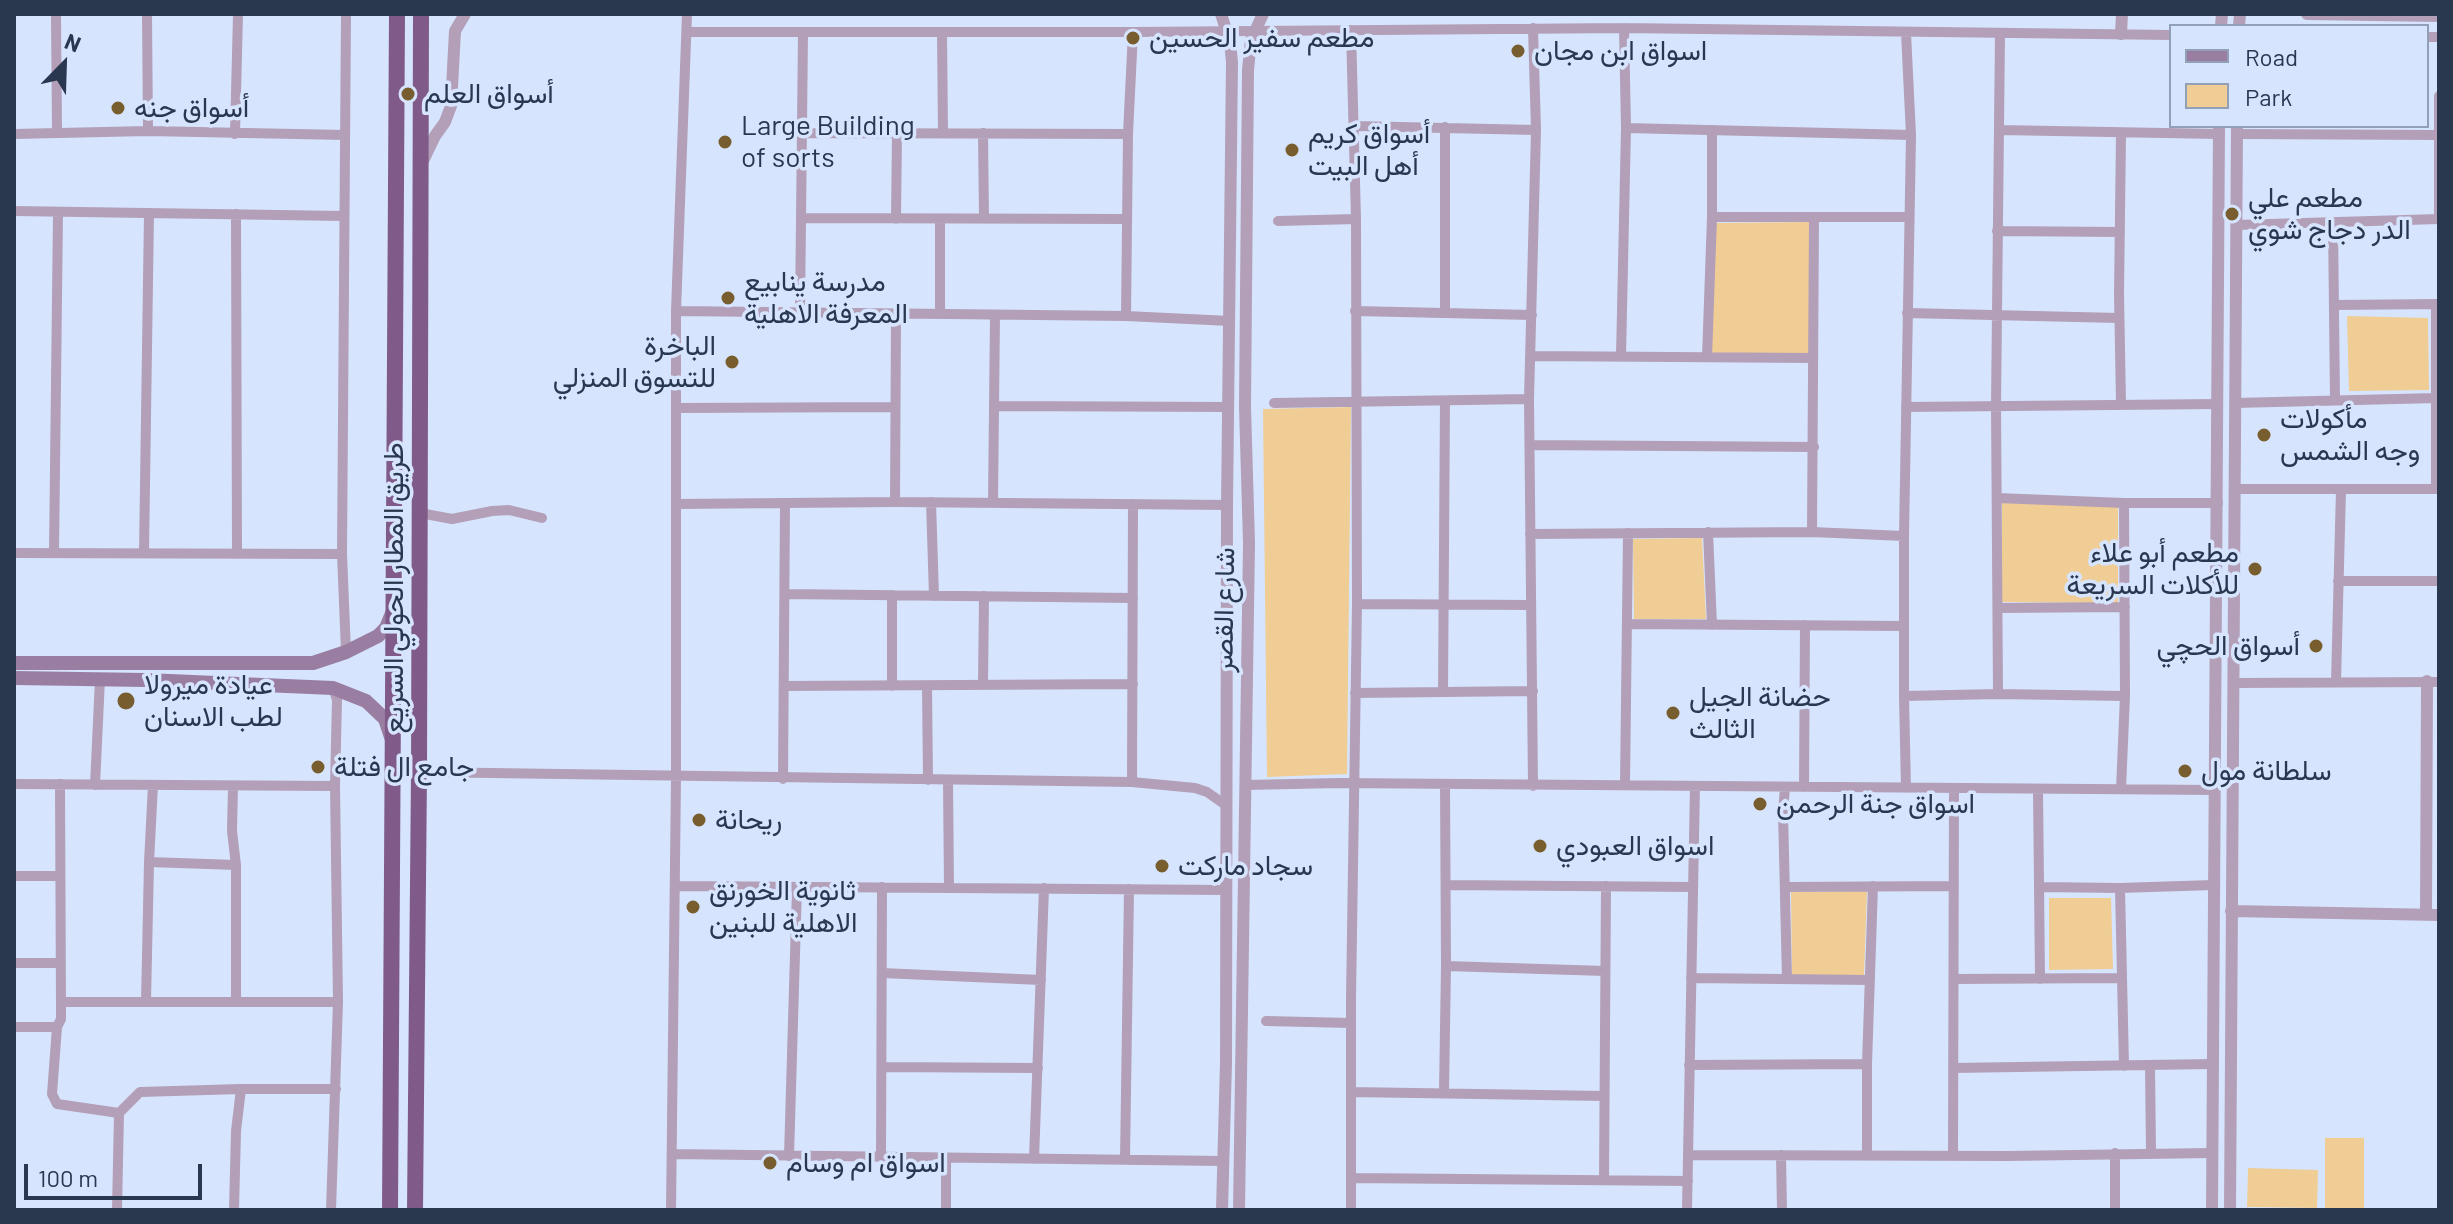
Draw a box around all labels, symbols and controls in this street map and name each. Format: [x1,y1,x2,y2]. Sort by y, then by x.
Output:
place label: مطعم سفير الحسين [1149,21,1374,55]
north arrow [24,24,104,104]
legend [2169,24,2429,128]
text: N [62,27,85,57]
marker: مطعم سفير الحسين [1124,29,1142,47]
place label: اسواق ابن مجان [1534,34,1707,68]
marker: اسواق ابن مجان [1509,42,1527,60]
text: Road [2245,42,2298,71]
place label: أسواق العلم [424,77,554,111]
text: Park [2245,82,2292,111]
marker: أسواق العلم [399,85,417,103]
place label: أسواق جنه [134,91,249,125]
marker: أسواق جنه [109,99,127,117]
place label: Large Building of sorts [741,109,915,175]
place label: أسواق كريم أهل البيت [1308,117,1430,183]
marker: Large Building of sorts [716,133,734,151]
marker: أسواق كريم أهل البيت [1283,141,1301,159]
place label: مطعم علي الدر دجاج شوي [2248,181,2411,247]
marker: مطعم علي الدر دجاج شوي [2223,205,2241,223]
place label: مدرسة ينابيع المعرفة الاهلية [744,265,908,331]
marker: مدرسة ينابيع المعرفة الاهلية [719,289,737,307]
place label: الباخرة للتسوق المنزلي [553,329,716,395]
marker: الباخرة للتسوق المنزلي [723,353,741,371]
place label: مأكولات وجه الشمس [2280,402,2420,468]
marker: مأكولات وجه الشمس [2255,426,2273,444]
street label: طريق المطار الحولي السريع [377,443,411,733]
place label: مطعم أبو علاء للأكلات السريعة [2066,536,2239,602]
street label: شارع القصر [1206,547,1242,673]
marker: مطعم أبو علاء للأكلات السريعة [2246,560,2264,578]
place label: أسواق الحچي [2157,629,2300,663]
marker: أسواق الحچي [2307,637,2325,655]
place label: عيادة ميرولا لطب الاسنان [144,668,283,734]
place label: حضانة الجيل الثالث [1689,680,1831,746]
marker: عيادة ميرولا لطب الاسنان [115,690,137,712]
marker: حضانة الجيل الثالث [1664,704,1682,722]
place label: جامع ال فتلة [334,750,474,784]
place label: سلطانة مول [2201,754,2332,788]
marker: جامع ال فتلة [309,758,327,776]
marker: سلطانة مول [2176,762,2194,780]
place label: اسواق جنة الرحمن [1776,787,1975,821]
marker: اسواق جنة الرحمن [1751,795,1769,813]
place label: ريحانة [715,803,782,837]
marker: ريحانة [690,811,708,829]
place label: اسواق العبودي [1556,829,1714,863]
marker: اسواق العبودي [1531,837,1549,855]
place label: سجاد ماركت [1178,849,1313,883]
marker: سجاد ماركت [1153,857,1171,875]
place label: ثانوية الخورنق الاهلية للبنين [709,874,857,940]
marker: ثانوية الخورنق الاهلية للبنين [684,898,702,916]
place label: اسواق ام وسام [786,1146,946,1180]
scale bar [28,1148,206,1198]
marker: اسواق ام وسام [761,1154,779,1172]
text: 100 m [38,1163,98,1192]

